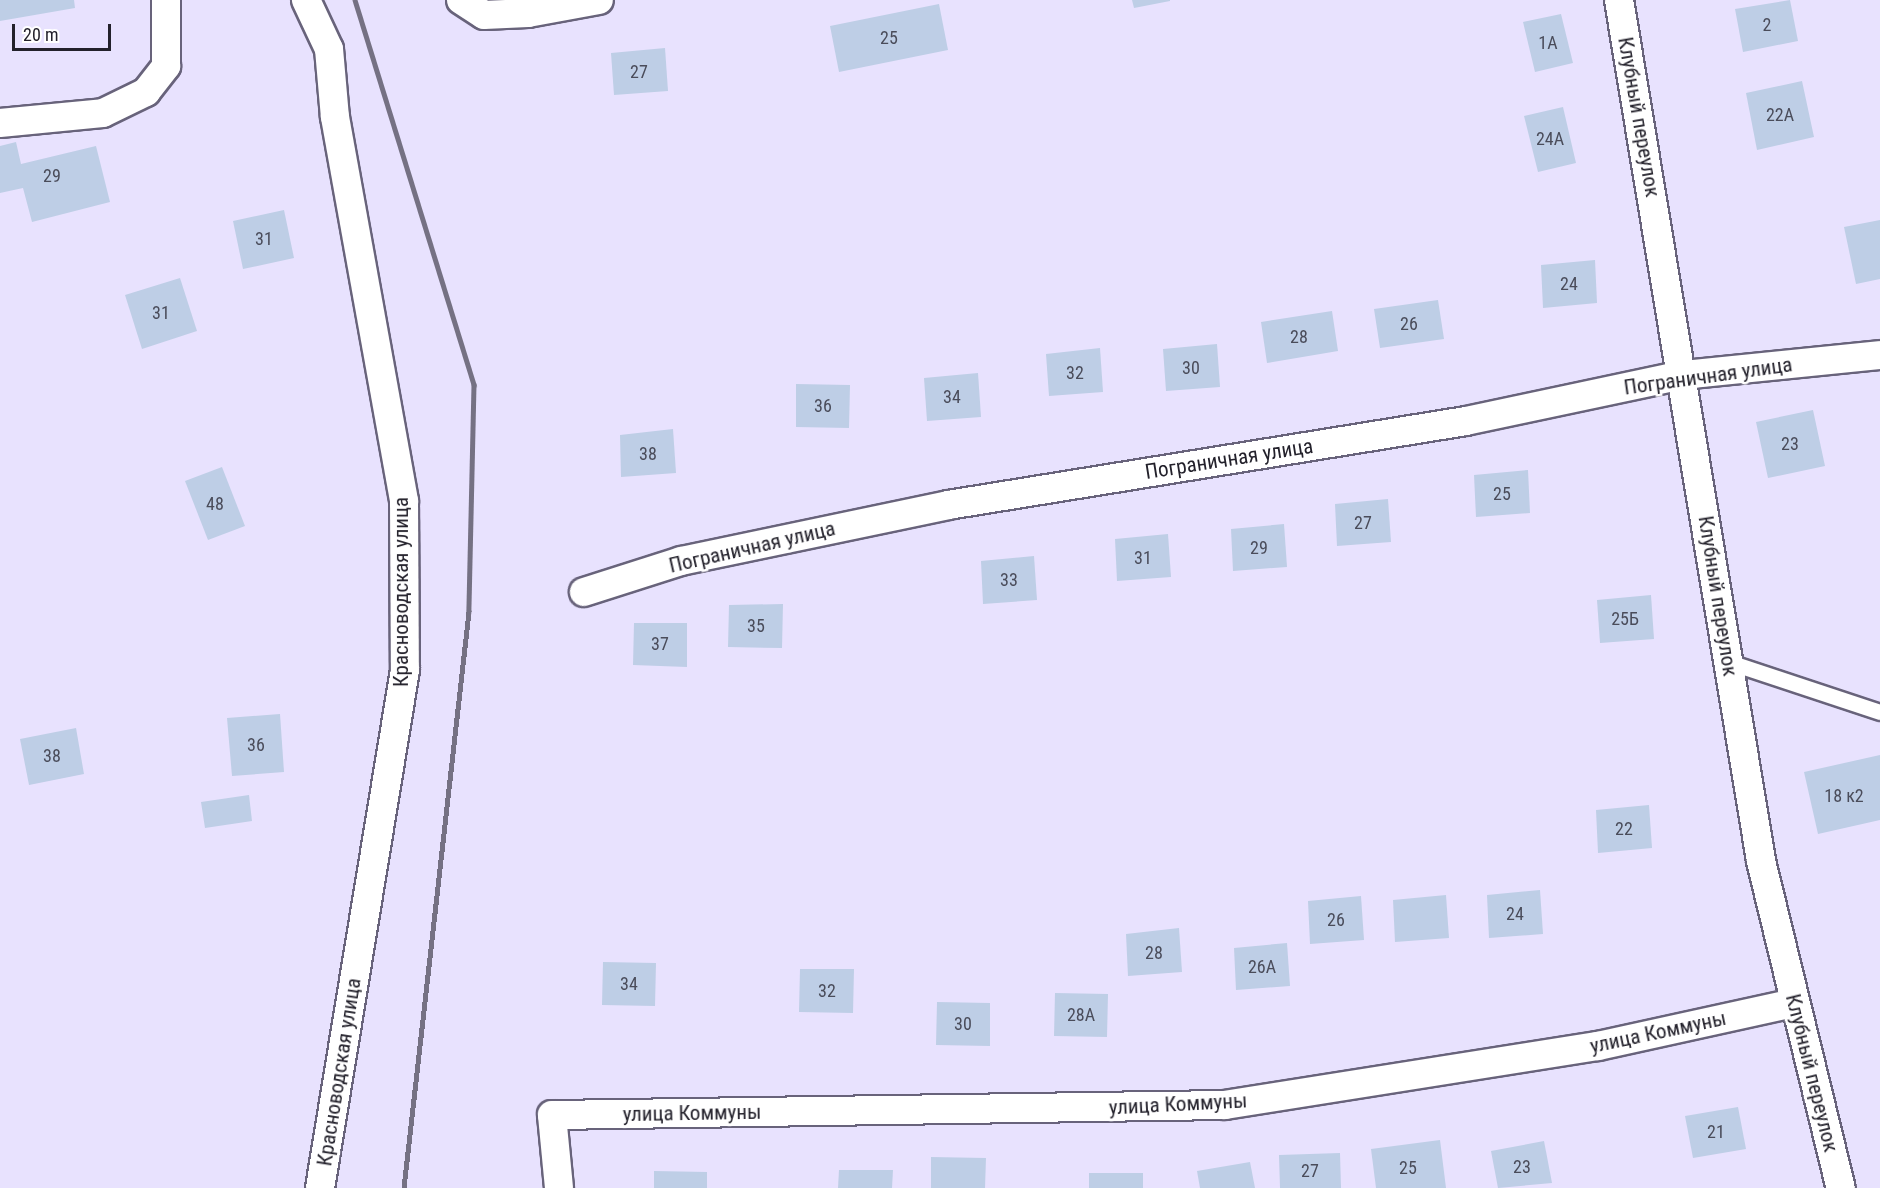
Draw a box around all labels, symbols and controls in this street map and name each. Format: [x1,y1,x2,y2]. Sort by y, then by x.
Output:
scale bar [15,12,114,50]
house number: 2 [1763,14,1771,36]
text: 20 m [23,24,58,45]
house number: 25 [880,27,898,49]
house number: 1А [1538,32,1558,54]
street label: Клубный переулок [1613,35,1665,199]
house number: 27 [630,61,648,83]
house number: 22А [1766,104,1794,126]
house number: 24А [1536,128,1564,150]
house number: 29 [43,165,61,187]
house number: 31 [255,228,273,250]
house number: 24 [1560,273,1578,295]
house number: 31 [152,302,170,324]
house number: 26 [1400,313,1418,335]
house number: 28 [1290,326,1308,348]
street label: Пограничная улица [1622,352,1794,400]
house number: 30 [1182,357,1200,379]
house number: 32 [1066,362,1084,384]
house number: 34 [943,386,961,408]
house number: 36 [814,395,832,417]
street label: Пограничная улица [1143,433,1315,485]
house number: 23 [1781,433,1799,455]
house number: 38 [639,443,657,465]
house number: 25 [1493,483,1511,505]
house number: 48 [206,493,224,515]
street label: Красноводская улица [388,497,414,687]
house number: 27 [1354,512,1372,534]
street label: Клубный переулок [1693,514,1743,678]
street label: Пограничная улица [666,516,838,578]
house number: 29 [1250,537,1268,559]
house number: 31 [1134,547,1152,569]
house number: 33 [1000,569,1018,591]
house number: 25Б [1611,608,1639,630]
house number: 35 [747,615,765,637]
house number: 37 [651,633,669,655]
house number: 36 [247,734,265,756]
house number: 38 [43,745,61,767]
house number: 18 к2 [1824,785,1864,807]
house number: 22 [1615,818,1633,840]
house number: 24 [1506,903,1524,925]
house number: 26 [1327,909,1345,931]
house number: 28 [1145,942,1163,964]
house number: 26А [1248,956,1276,978]
house number: 34 [620,973,638,995]
street label: Красноводская улица [312,976,366,1168]
house number: 32 [818,980,836,1002]
street label: Клубный переулок [1780,991,1844,1155]
house number: 28А [1067,1004,1095,1026]
street label: улица Коммуны [1588,1005,1728,1059]
house number: 30 [954,1013,972,1035]
street label: улица Коммуны [1108,1088,1248,1120]
street label: улица Коммуны [623,1099,761,1127]
house number: 21 [1707,1121,1725,1143]
house number: 23 [1513,1156,1531,1178]
house number: 25 [1399,1157,1417,1179]
house number: 27 [1301,1160,1319,1182]

